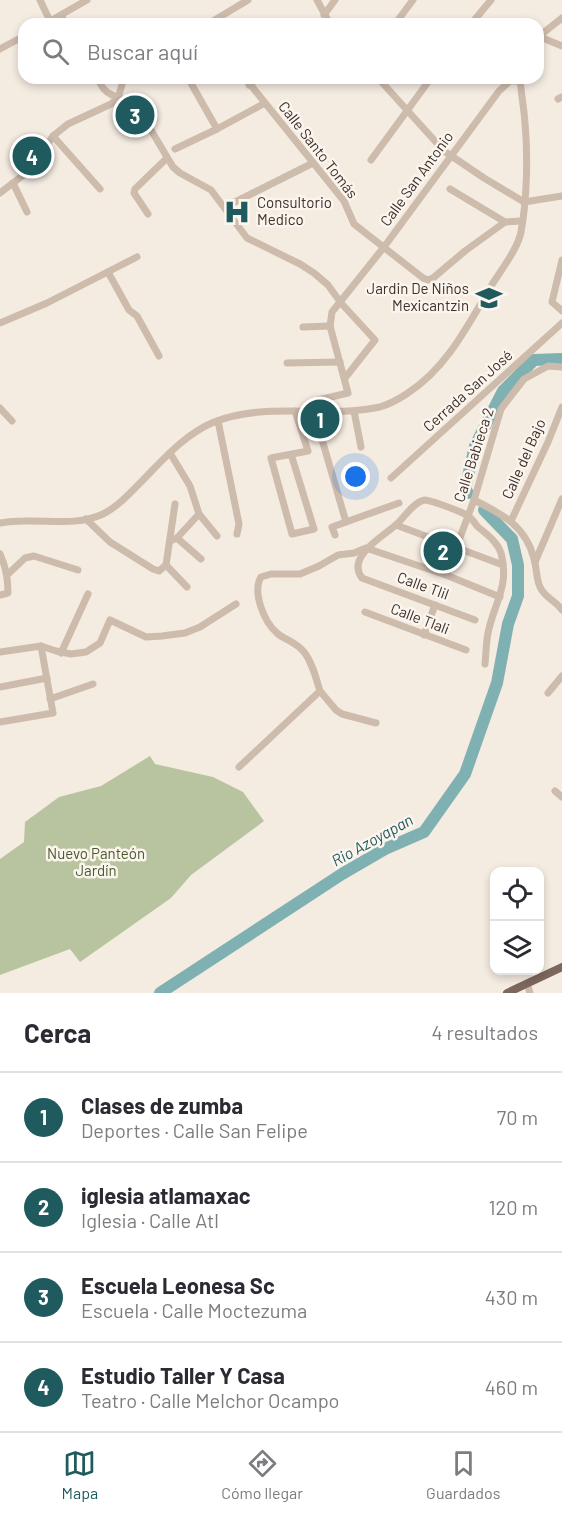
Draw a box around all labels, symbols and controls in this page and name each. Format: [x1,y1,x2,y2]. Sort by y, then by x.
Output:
search box [18,18,544,84]
icon: search [39,35,72,68]
text: Buscar aquí [87,38,198,64]
pin: 3 [116,92,154,138]
street label: Calle Santo Tomás [275,97,362,202]
street label: Calle San Antonio [376,128,457,229]
pin: 4 [12,134,51,178]
place label: Consultorio Medico [257,193,332,228]
hospital icon: Consultorio Medico [222,197,252,227]
place label: Jardin De Niños Mexicantzin [366,279,469,314]
school or university icon: Jardin De Niños Mexicantzin [474,283,504,313]
street label: Cerrada San José [419,345,516,435]
pin: 1 [300,396,340,442]
street label: Calle Babieca 2 [449,405,497,504]
street label: Calle del Bajo [497,416,549,502]
your location [341,462,370,491]
pin: 2 [424,528,462,574]
street label: Calle Tlil [395,567,452,603]
street label: Calle Tlali [388,599,452,637]
water label: Rio Azoyapan [328,809,416,870]
park label: Nuevo Panteón Jardín [47,844,145,879]
map controls [490,867,544,975]
button: locate [490,867,544,921]
button: layers [490,921,544,975]
text: Cerca [24,1017,91,1048]
text: 4 resultados [431,1020,538,1044]
text: Clases de zumba [81,1092,243,1118]
text: 1 [40,1105,47,1129]
text: 70 m [497,1105,538,1129]
text: Deportes · Calle San Felipe [81,1118,308,1142]
text: iglesia atlamaxac [81,1182,251,1208]
text: 2 [38,1195,49,1219]
text: 120 m [488,1195,538,1219]
text: Iglesia · Calle Atl [81,1208,219,1232]
text: Escuela Leonesa Sc [81,1272,275,1298]
text: 3 [38,1285,49,1309]
text: 430 m [485,1285,538,1309]
text: Escuela · Calle Moctezuma [81,1298,307,1322]
text: Estudio Taller Y Casa [81,1362,285,1388]
text: 4 [37,1375,50,1399]
text: 460 m [485,1375,538,1399]
text: Teatro · Calle Melchor Ocampo [81,1388,339,1412]
tab: Mapa [62,1447,98,1502]
tab: Cómo llegar [221,1447,303,1502]
tab: Guardados [426,1447,500,1502]

